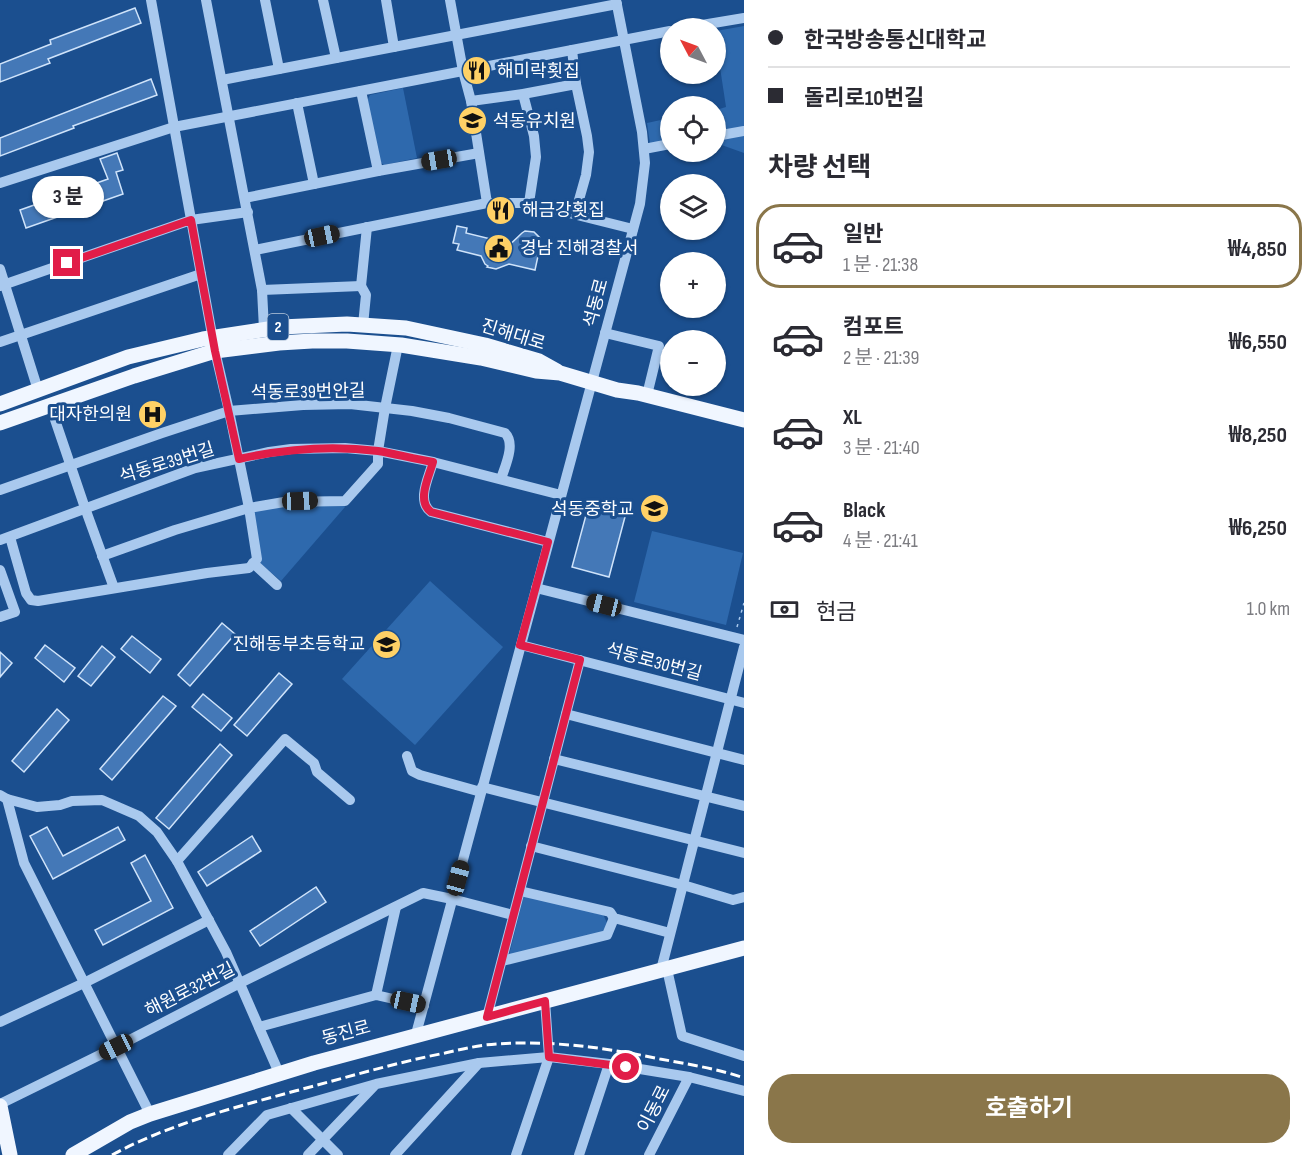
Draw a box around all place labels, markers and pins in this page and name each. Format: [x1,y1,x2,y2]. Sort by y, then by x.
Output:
restaurant icon: 해미락횟집 [460,55,492,87]
place label: 해미락횟집 [497,61,580,82]
school or university icon: 석동유치원 [456,105,488,137]
place label: 석동유치원 [493,111,576,132]
restaurant icon: 해금강횟집 [485,194,517,226]
place label: 해금강횟집 [522,200,605,221]
public building icon: 경남 진해경찰서 [483,232,515,264]
place label: 경남 진해경찰서 [520,238,639,259]
hospital icon: 대자한의원 [137,398,169,430]
place label: 대자한의원 [49,404,132,425]
school or university icon: 석동중학교 [639,493,671,525]
place label: 석동중학교 [551,499,634,520]
school or university icon: 진해동부초등학교 [370,628,402,660]
place label: 진해동부초등학교 [233,634,365,655]

